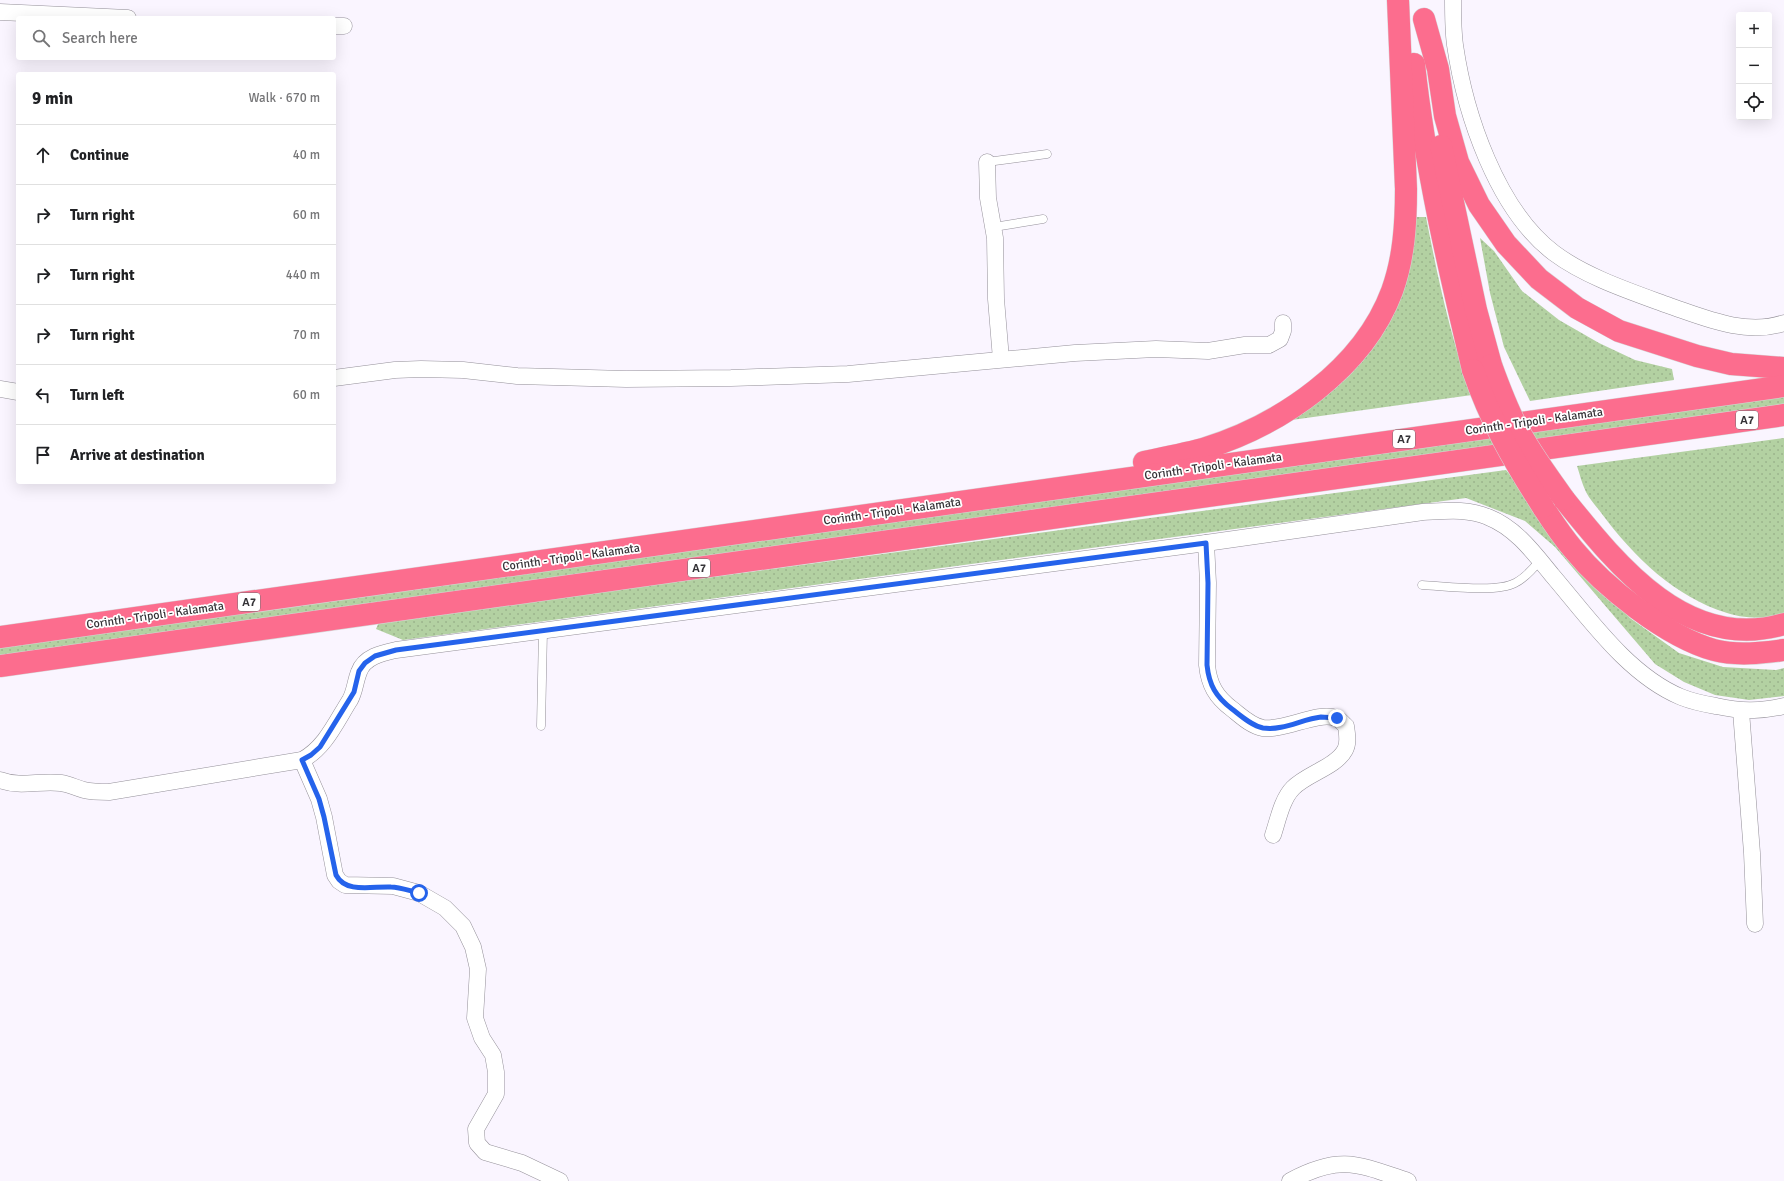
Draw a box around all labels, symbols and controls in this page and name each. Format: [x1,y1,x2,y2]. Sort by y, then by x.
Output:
map controls [1736,12,1772,120]
button: + [1736,12,1772,48]
search box [16,16,336,60]
icon: search [30,27,52,49]
text: Search here [62,29,138,47]
button: − [1736,48,1772,84]
button: locate [1736,84,1772,120]
text: 9 min [32,88,73,109]
text: Walk · 670 m [249,90,320,106]
icon: ahead [32,144,54,166]
text: Continue [70,146,129,164]
text: 40 m [293,147,320,163]
icon: right [32,204,54,226]
text: Turn right [70,206,135,224]
text: 60 m [293,207,320,223]
icon: right [32,264,54,286]
text: Turn right [70,266,135,284]
text: 440 m [286,267,320,283]
icon: right [32,324,54,346]
text: Turn right [70,326,135,344]
text: 70 m [293,327,320,343]
icon: left [32,384,54,406]
text: Turn left [70,386,124,404]
text: 60 m [293,387,320,403]
street label: Corinth - Tripoli - Kalamata [1464,404,1604,439]
road number: Α7 [1736,411,1758,429]
road number: Α7 [1393,430,1415,448]
icon: arrive [32,444,54,466]
text: Arrive at destination [70,446,205,464]
street label: Corinth - Tripoli - Kalamata [1143,449,1283,484]
street label: Corinth - Tripoli - Kalamata [822,494,962,529]
street label: Corinth - Tripoli - Kalamata [501,540,641,575]
road number: Α7 [688,559,710,577]
road number: Α7 [238,593,260,611]
street label: Corinth - Tripoli - Kalamata [85,598,225,633]
route end [1328,709,1346,727]
route start [410,884,428,902]

